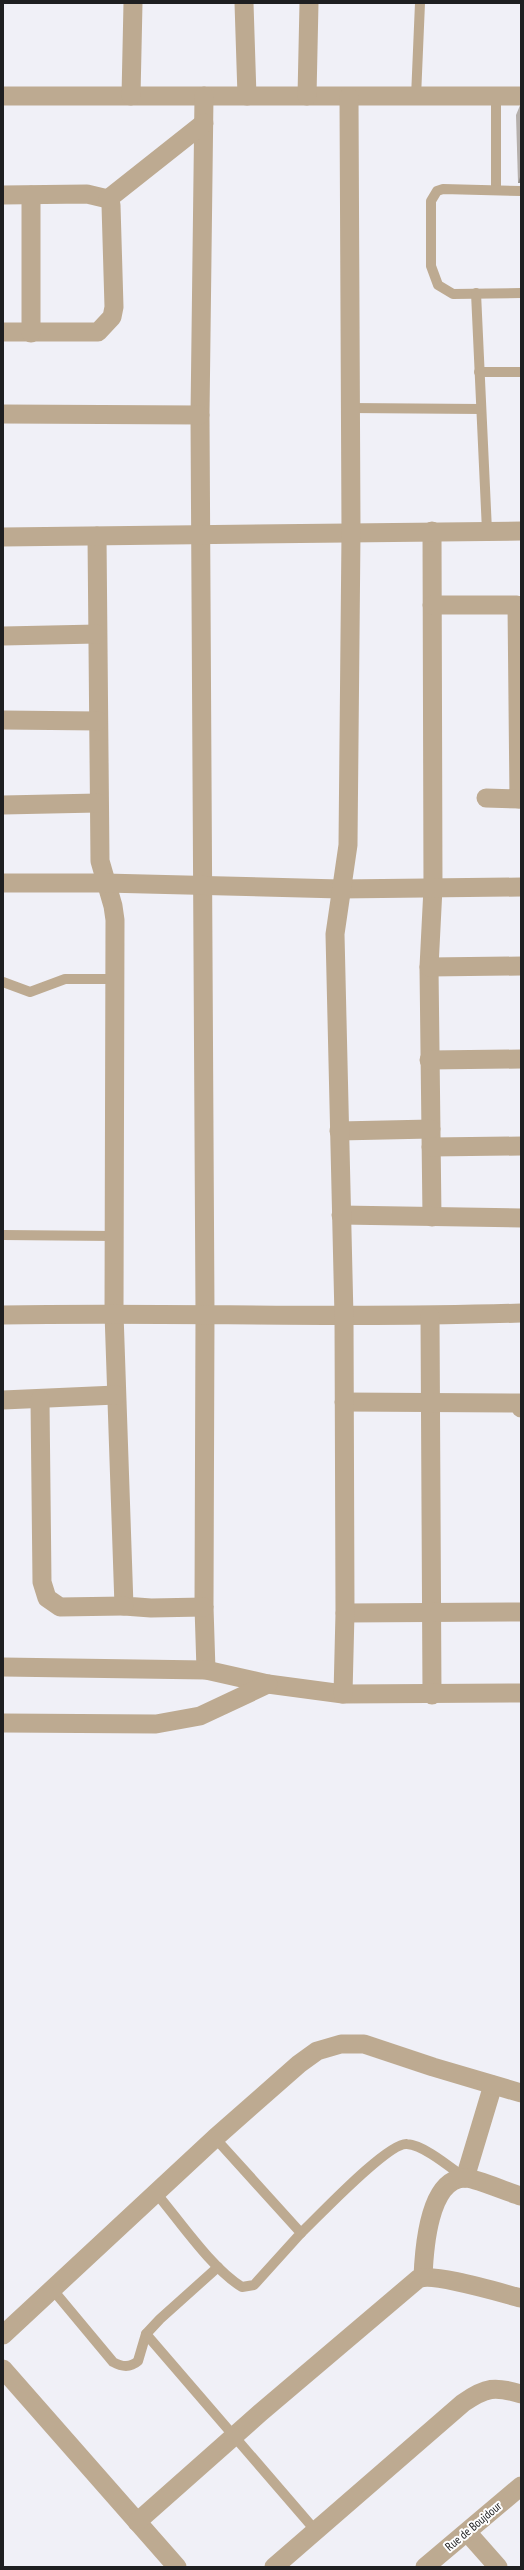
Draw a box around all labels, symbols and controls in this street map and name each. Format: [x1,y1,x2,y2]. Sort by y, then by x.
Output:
street label: Rue de Boujdour [442,2498,505,2554]

